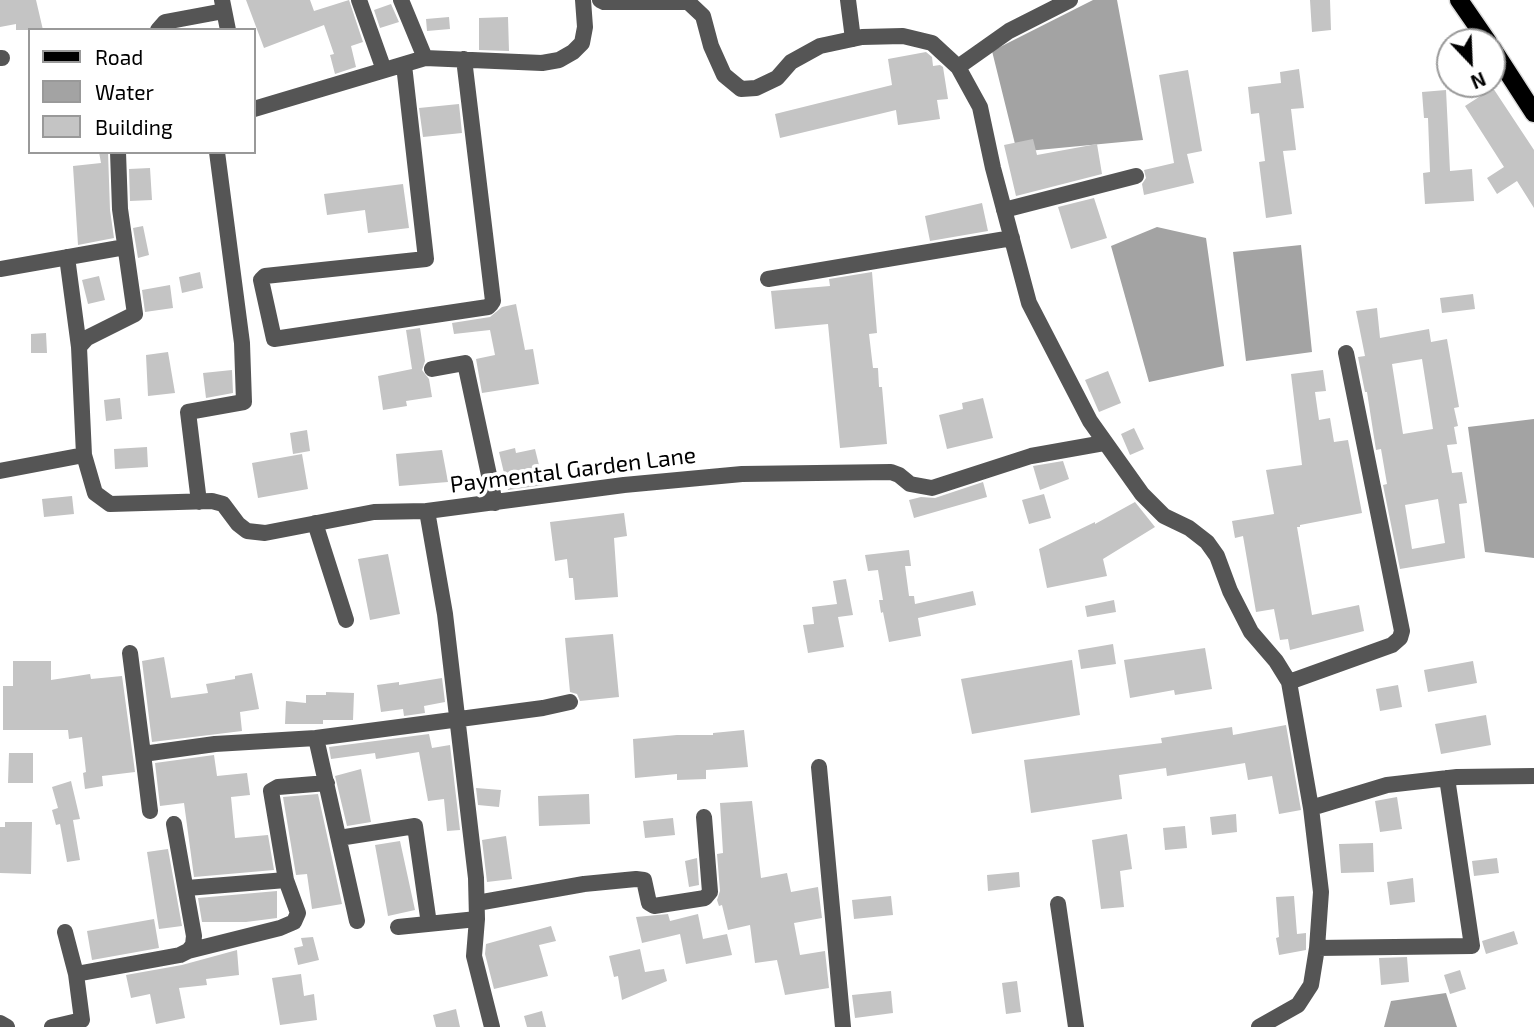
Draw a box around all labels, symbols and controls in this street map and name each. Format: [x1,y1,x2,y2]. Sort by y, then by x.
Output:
legend [28,28,256,154]
north arrow [1436,28,1506,98]
text: Road [95,44,143,69]
text: N [1468,68,1489,94]
text: Water [95,79,154,104]
text: Building [95,114,173,139]
street label: Paymental Garden Lane [448,441,698,499]

